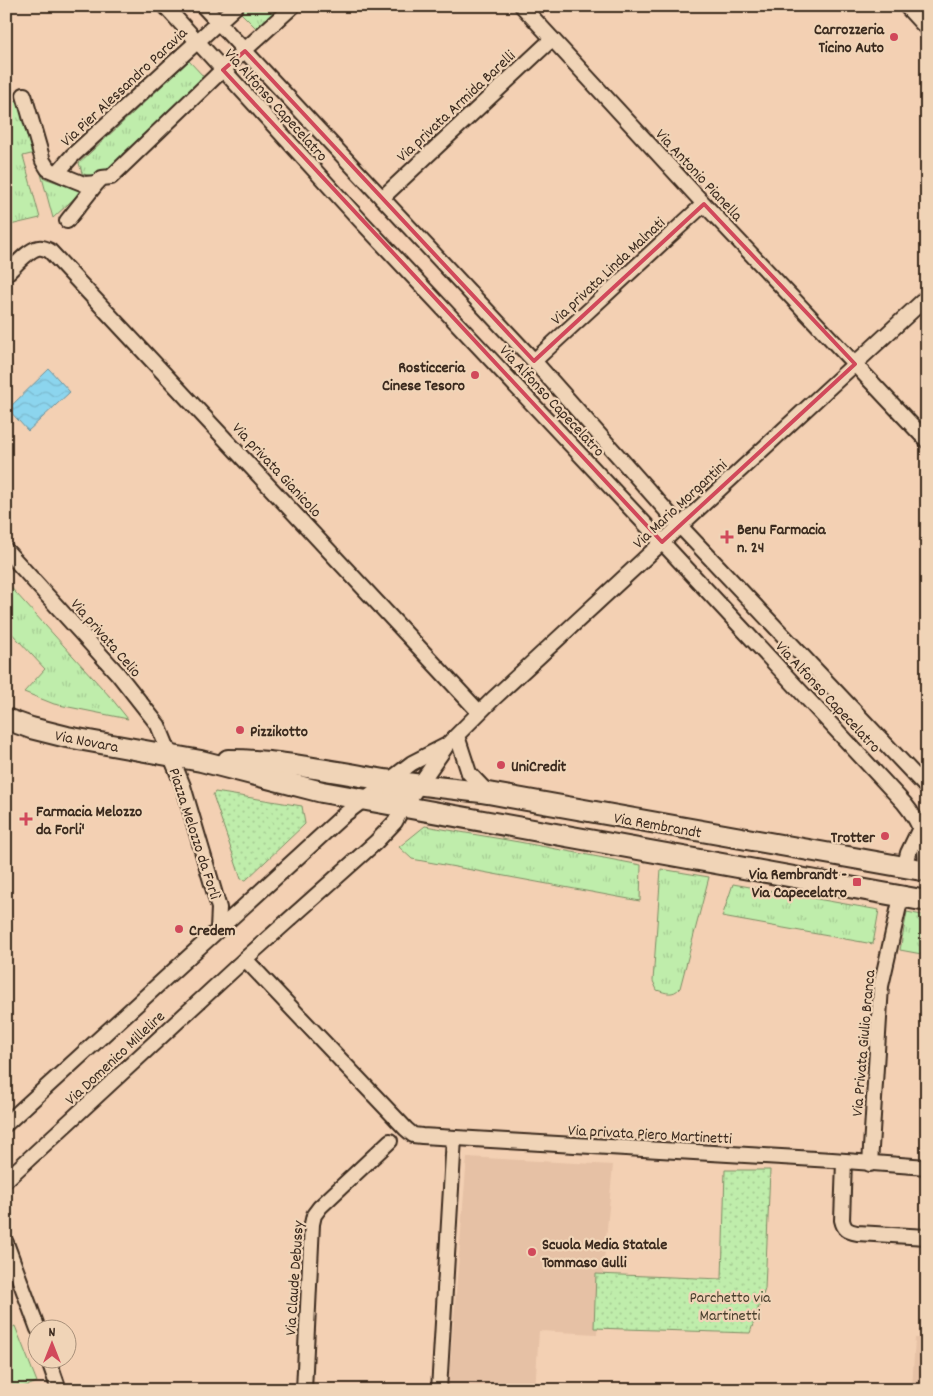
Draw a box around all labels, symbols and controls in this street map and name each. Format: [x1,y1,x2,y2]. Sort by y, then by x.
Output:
place label: Carrozzeria Ticino Auto [814,19,885,60]
street label: Via Pier Alessandro Paravia [56,22,194,153]
marker: Carrozzeria Ticino Auto [888,31,900,43]
street label: Via Alfonso Capecelatro [218,44,332,167]
street label: Via privata Armida Barelli [392,45,521,168]
street label: Via Antonio Pianella [649,124,748,228]
street label: Via privata Linda Malnati [546,212,671,331]
street label: Via Alfonso Capecelatro [493,341,609,463]
place label: Rosticceria Cinese Tesoro [382,357,466,398]
marker: Rosticceria Cinese Tesoro [469,369,481,381]
street label: Via privata Gianicolo [226,418,326,523]
street label: Via Mario Morgantini [628,455,733,555]
place label: Benu Farmacia n. 24 [737,519,827,560]
marker: Benu Farmacia n. 24 [721,531,733,543]
street label: Via privata Celio [64,594,146,683]
street label: Via Alfonso Capecelatro [769,637,885,759]
place label: Pizzikotto [250,721,308,744]
marker: Pizzikotto [234,724,246,736]
street label: Via Novara [53,725,121,760]
place label: UniCredit [511,756,566,779]
marker: UniCredit [495,759,507,771]
street label: Piazza Melozzo da Forlì [162,765,226,902]
place label: Farmacia Melozzo da Forli' [36,801,142,842]
street label: Via Rembrandt [612,807,703,846]
marker: Farmacia Melozzo da Forli' [20,813,32,825]
place label: Trotter [831,827,876,850]
marker: Trotter [879,830,891,842]
place label: Via Rembrandt - Via Capecelatro [749,864,847,905]
marker: Via Rembrandt - Via Capecelatro [851,876,863,888]
place label: Credem [189,920,235,943]
marker: Credem [173,923,185,935]
street label: Via Privata Giulio Branca [847,969,882,1117]
street label: Via Domenico Millelire [61,1006,171,1111]
street label: Via privata Piero Martinetti [567,1120,732,1151]
street label: Via Claude Debussy [280,1219,311,1336]
place label: Scuola Media Statale Tommaso Gulli [542,1234,667,1275]
marker: Scuola Media Statale Tommaso Gulli [526,1246,538,1258]
park label: Parchetto via Martinetti [689,1287,771,1328]
north arrow [28,1318,78,1368]
text: N [49,1323,56,1343]

